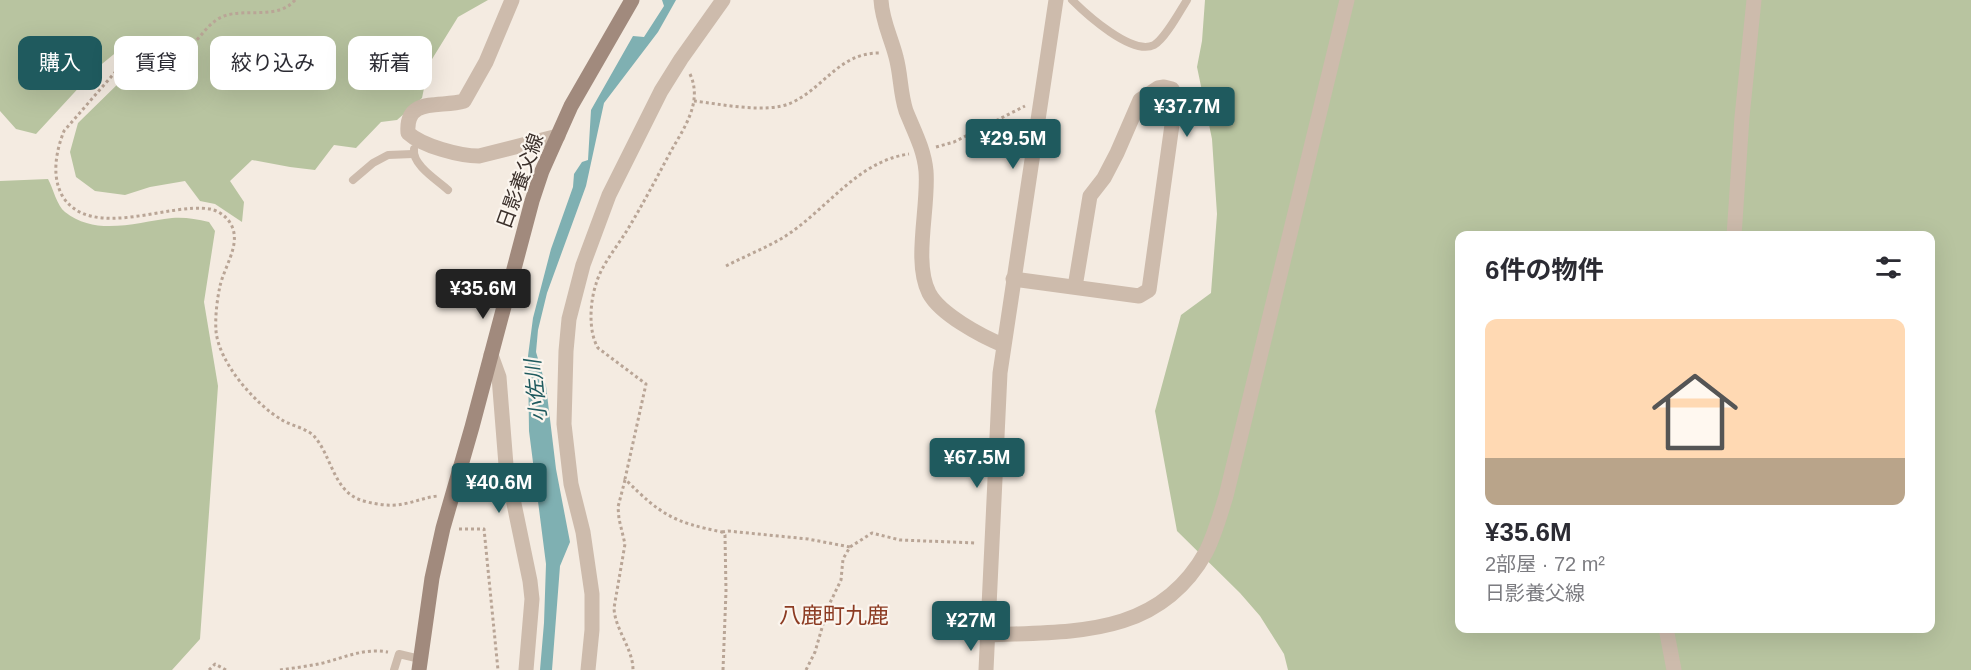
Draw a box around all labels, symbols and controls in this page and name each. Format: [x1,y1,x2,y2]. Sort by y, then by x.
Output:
chip: 購入 [18,36,102,90]
chip: 賃貸 [114,36,198,90]
chip: 絞り込み [210,36,336,90]
chip: 新着 [348,36,432,90]
pin: ¥37.7M [1138,87,1236,138]
text: ¥37.7M [1154,95,1220,117]
pin: ¥29.5M [964,119,1062,170]
text: ¥29.5M [980,127,1046,149]
street label: 日影養父線 [493,130,547,232]
icon: filters [1872,251,1905,284]
text: 6件の物件 [1485,255,1603,285]
pin: ¥35.6M [434,269,532,320]
text: ¥35.6M [450,277,516,299]
water label: 小佐川 [521,357,550,424]
icon: home [1641,358,1749,466]
pin: ¥67.5M [928,438,1026,489]
text: ¥67.5M [944,446,1010,468]
pin: ¥40.6M [450,463,548,514]
text: ¥40.6M [466,471,532,493]
text: ¥35.6M [1485,517,1572,547]
text: 2部屋 · 72 m² [1485,553,1605,575]
text: 日影養父線 [1485,582,1585,604]
pin: ¥27M [935,601,1007,652]
district label: 八鹿町九鹿 [779,603,889,628]
text: ¥27M [946,609,996,631]

